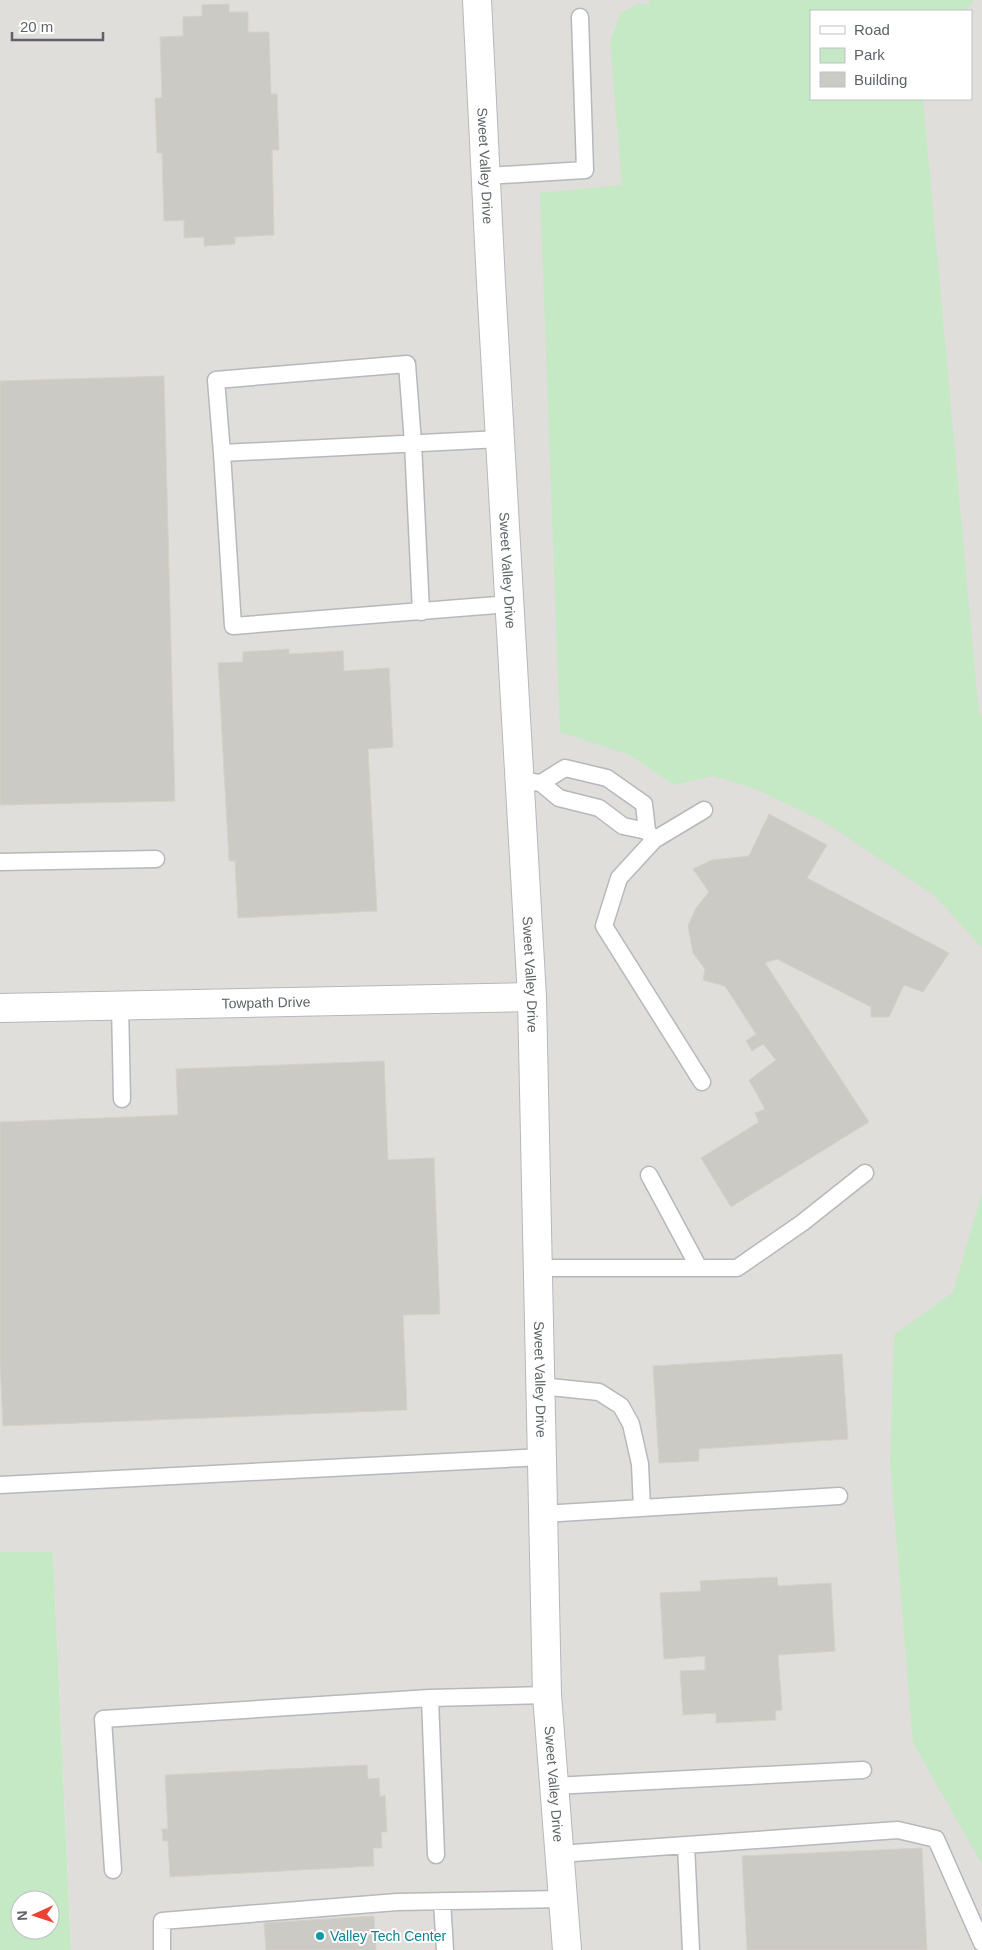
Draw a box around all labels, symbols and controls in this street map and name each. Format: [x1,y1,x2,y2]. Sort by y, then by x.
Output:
scale bar [12,10,104,42]
legend [810,10,972,100]
text: 20 m [20,18,53,35]
text: Road [854,21,890,38]
text: Park [854,46,885,63]
text: Building [854,71,907,88]
street label: Sweet Valley Drive [474,107,496,225]
street label: Sweet Valley Drive [496,512,519,629]
street label: Sweet Valley Drive [519,916,541,1033]
street label: Towpath Drive [221,994,311,1011]
street label: Sweet Valley Drive [531,1321,549,1438]
street label: Sweet Valley Drive [541,1725,567,1843]
north arrow [10,1890,60,1940]
text: N [14,1910,30,1921]
place label: Valley Tech Center [330,1928,447,1944]
marker: Valley Tech Center [314,1930,326,1942]

